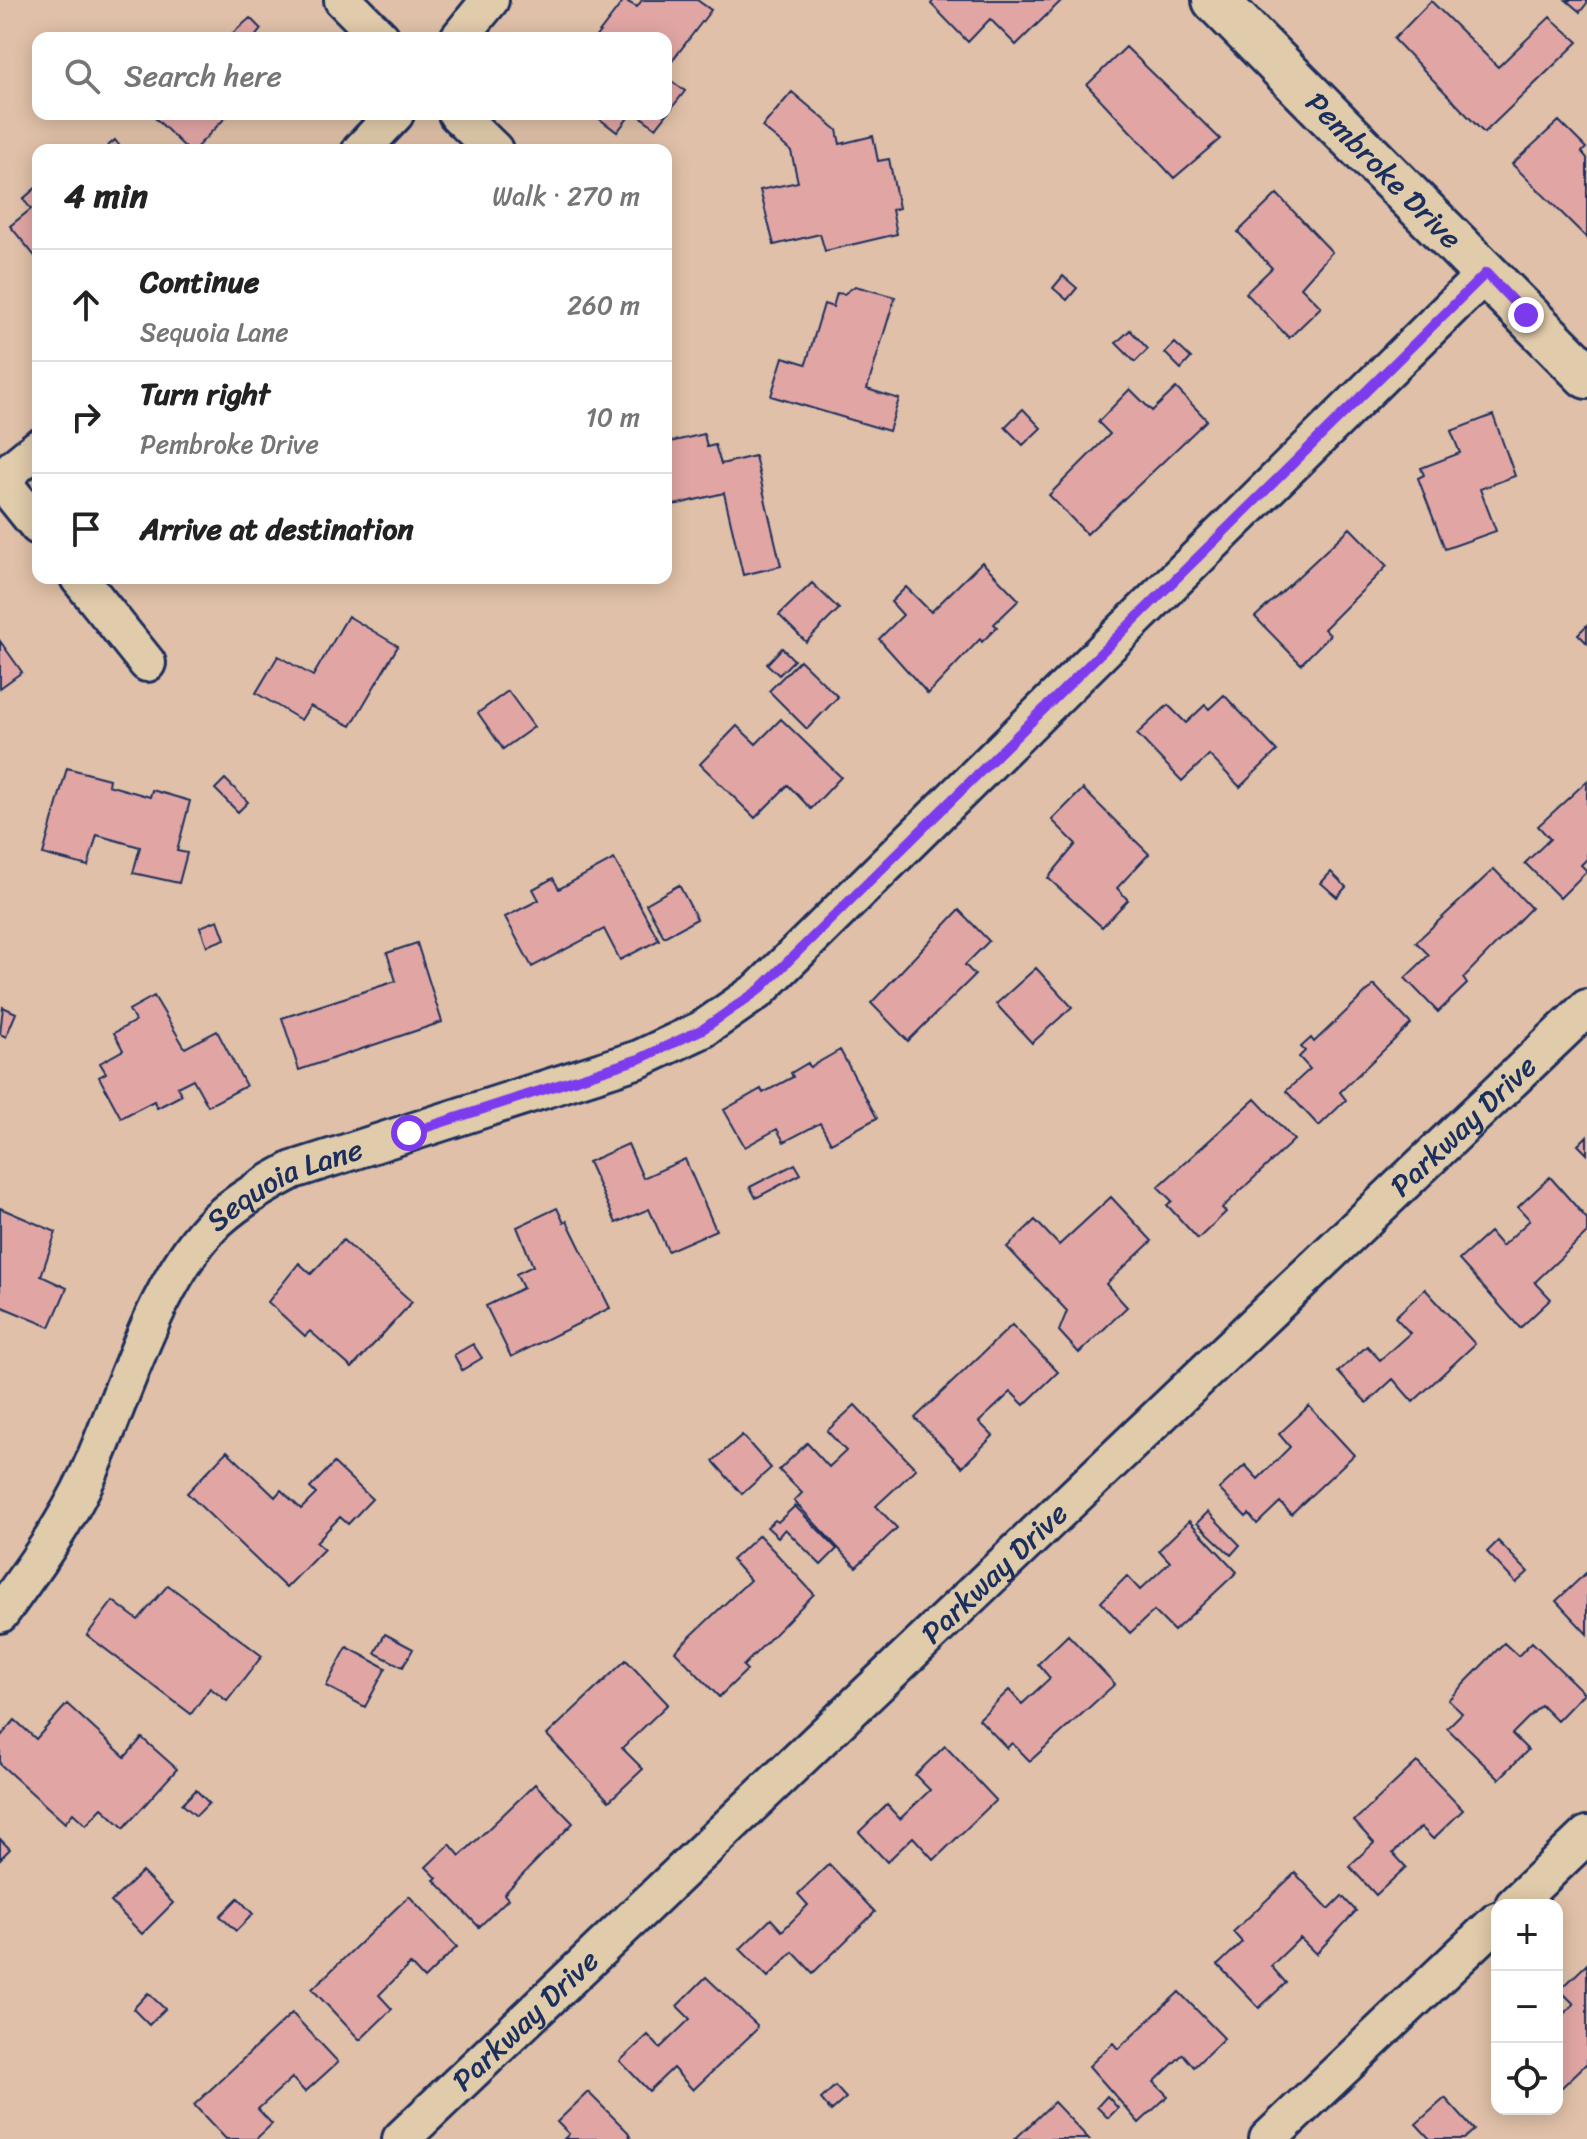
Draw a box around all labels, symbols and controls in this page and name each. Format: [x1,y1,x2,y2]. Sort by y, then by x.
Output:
search box [32,32,672,120]
text: Search here [124,49,282,103]
icon: search [60,54,104,98]
street label: Pembroke Drive [1292,78,1476,263]
text: 4 min [64,166,148,226]
text: Walk · 270 m [492,173,640,219]
text: Continue [140,255,259,309]
text: 260 m [567,282,640,328]
icon: ahead [64,283,108,327]
route end [1508,297,1544,333]
text: Sequoia Lane [140,309,289,355]
text: Turn right [140,367,270,421]
text: 10 m [586,394,640,440]
icon: right [64,395,108,439]
text: Pembroke Drive [140,421,319,467]
text: Arrive at destination [140,502,414,556]
icon: arrive [64,507,108,551]
street label: Parkway Drive [1376,1041,1550,1211]
route start [391,1115,427,1151]
street label: Sequoia Lane [193,1122,370,1246]
street label: Parkway Drive [908,1488,1081,1658]
map controls [1491,1899,1563,2115]
button: + [1491,1899,1563,1971]
street label: Parkway Drive [439,1936,612,2105]
button: − [1491,1971,1563,2043]
button: locate [1491,2043,1563,2115]

